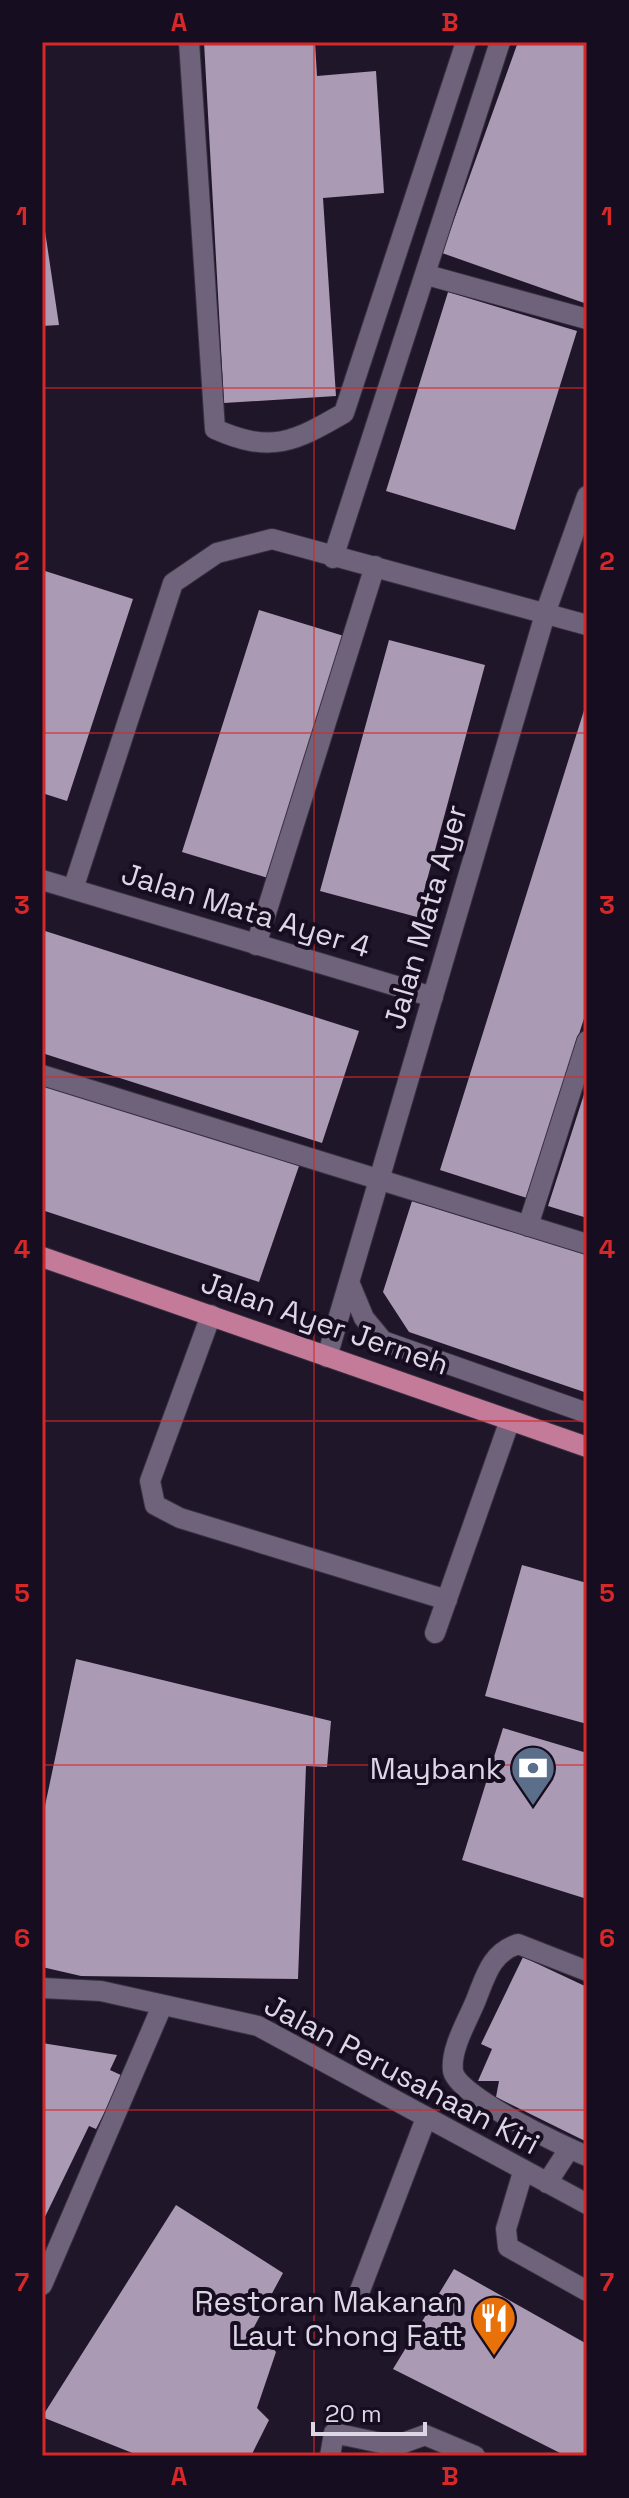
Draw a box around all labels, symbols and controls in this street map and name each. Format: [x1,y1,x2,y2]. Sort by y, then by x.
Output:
text: A [171,5,188,39]
text: B [441,5,459,39]
text: 1 [16,199,28,233]
text: 1 [601,199,613,233]
text: 2 [14,544,30,578]
text: 2 [599,544,615,578]
street label: Jalan Mata Ayer [374,800,476,1034]
street label: Jalan Mata Ayer 4 [117,854,375,966]
text: 3 [14,888,30,922]
text: 3 [599,888,615,922]
text: 4 [14,1232,30,1266]
text: 4 [599,1232,615,1266]
street label: Jalan Ayer Jerneh [196,1262,454,1384]
text: 5 [14,1576,30,1610]
text: 5 [599,1576,615,1610]
bank icon: Maybank [509,1744,557,1807]
place label: Maybank [370,1749,502,1788]
text: 6 [14,1921,30,1955]
text: 6 [599,1921,615,1955]
street label: Jalan Perusahaan Kiri [258,1985,546,2163]
text: 7 [15,2265,29,2299]
text: 7 [600,2265,614,2299]
place label: Restoran Makanan Laut Chong Fatt [195,2282,463,2355]
restaurant icon: Restoran Makanan Laut Chong Fatt [470,2294,518,2357]
scale bar [313,2386,425,2436]
text: 20 m [325,2398,382,2429]
text: A [171,2459,188,2493]
text: B [441,2459,459,2493]

